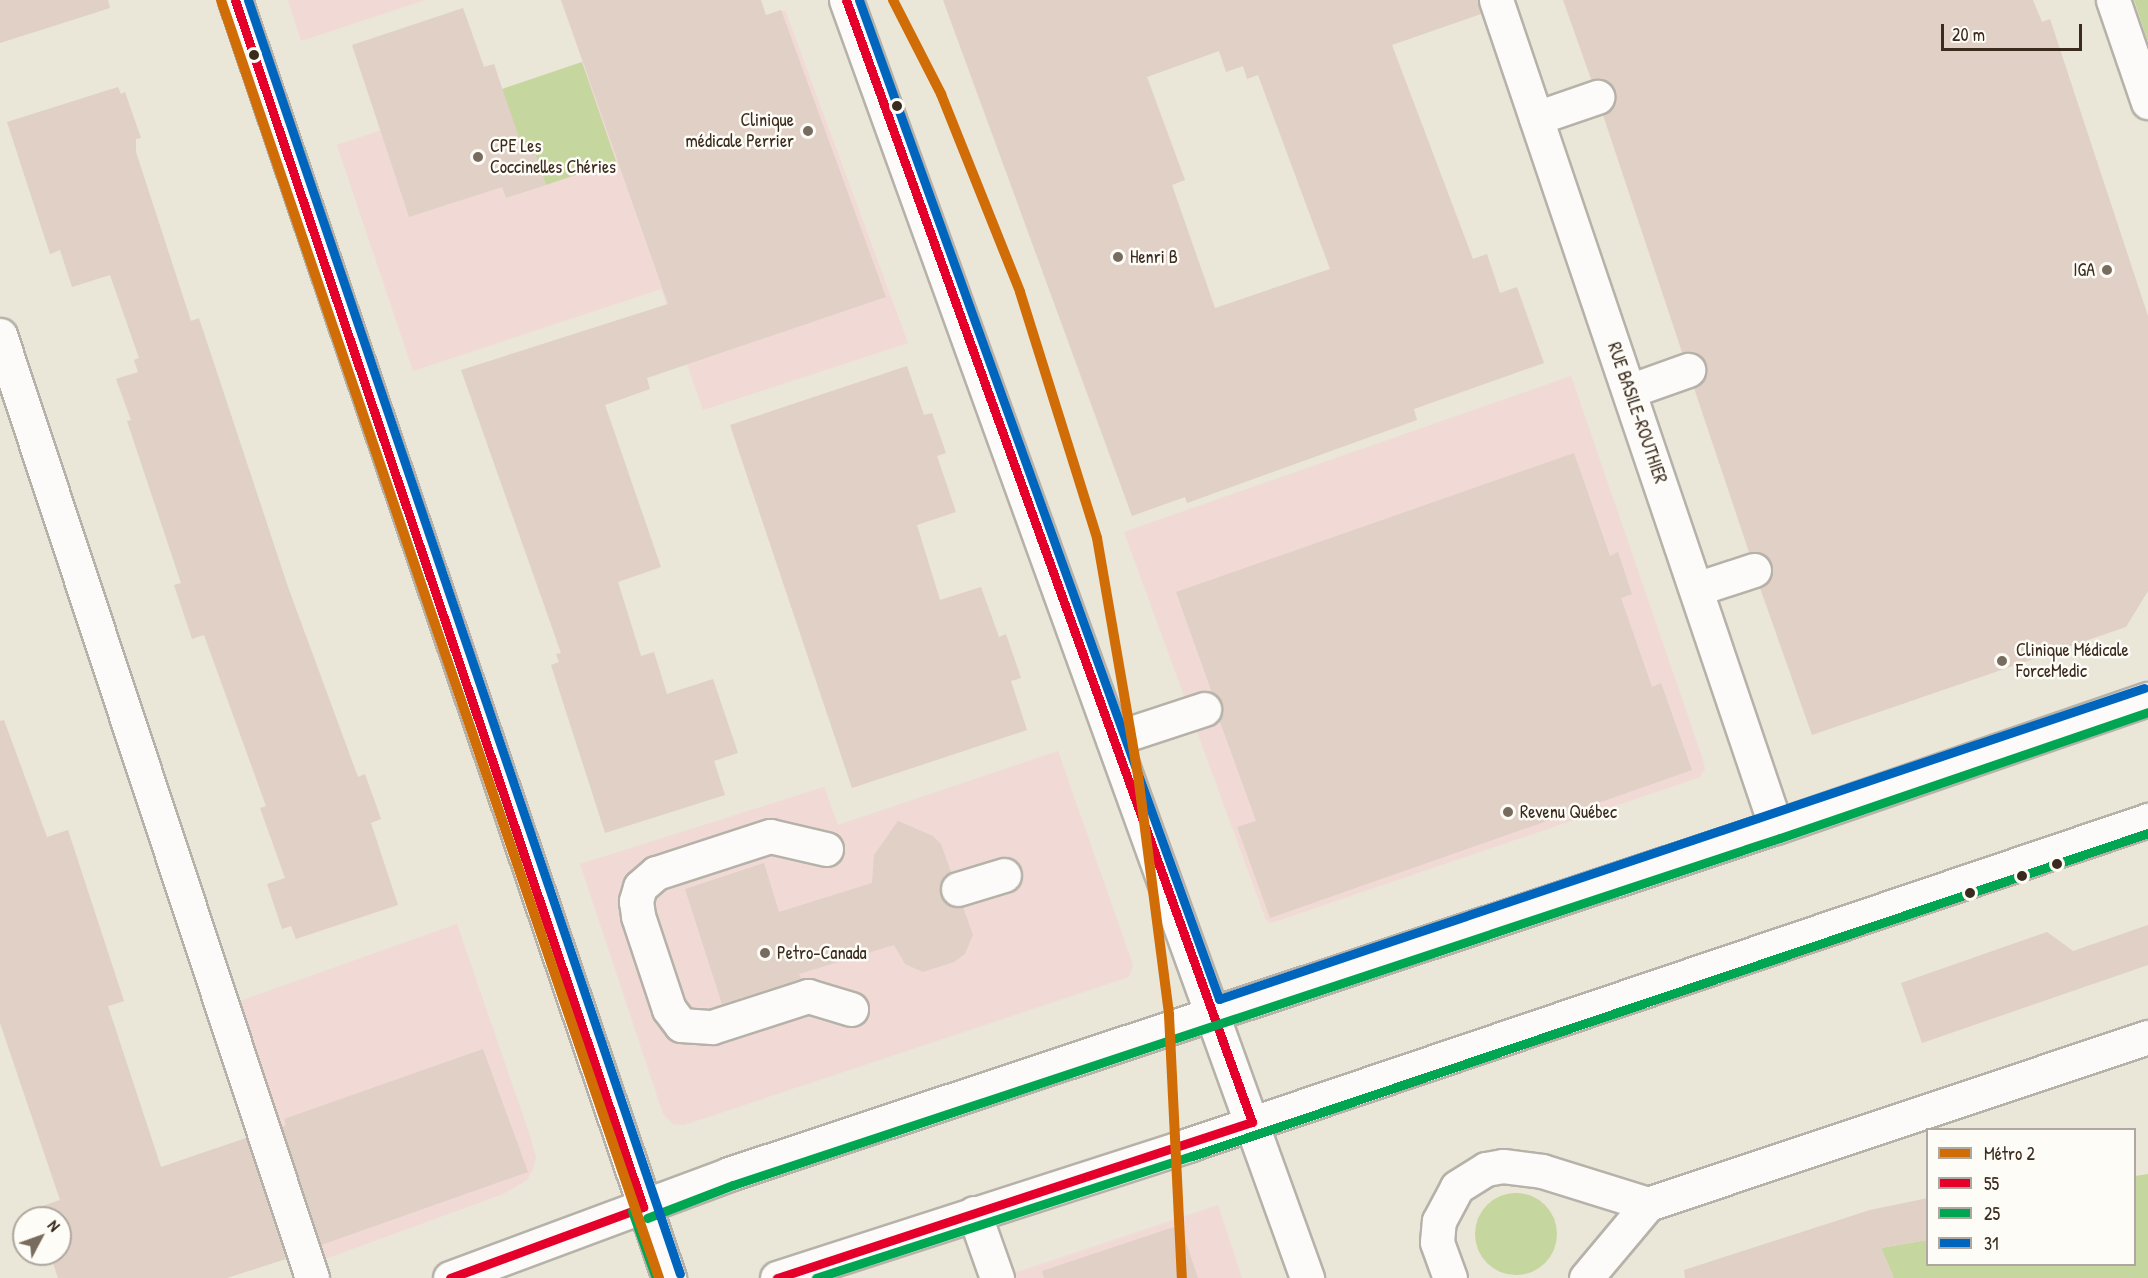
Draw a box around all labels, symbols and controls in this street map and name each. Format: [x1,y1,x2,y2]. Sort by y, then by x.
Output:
scale bar [1944,12,2085,50]
text: 20 m [1952,22,1985,47]
unlabelled marker [248,49,260,61]
unlabelled marker [891,100,903,112]
place label: Clinique médicale Perrier [686,110,794,152]
marker: Clinique médicale Perrier [799,122,817,140]
place label: CPE Les Coccinelles Chéries [490,136,616,178]
marker: CPE Les Coccinelles Chéries [471,150,485,164]
place label: Henri B [1130,246,1178,268]
marker: Henri B [1111,250,1125,264]
place label: IGA [2073,259,2095,281]
marker: IGA [2100,263,2114,277]
street label: RUE BASILE-ROUTHIER [1603,340,1671,486]
place label: Clinique Médicale ForceMedic [2016,640,2129,682]
marker: Clinique Médicale ForceMedic [1993,652,2011,670]
place label: Revenu Québec [1520,801,1617,823]
marker: Revenu Québec [1501,805,1515,819]
unlabelled marker [2051,858,2063,870]
unlabelled marker [2016,870,2028,882]
unlabelled marker [1964,887,1976,899]
place label: Petro-Canada [777,942,867,964]
marker: Petro-Canada [758,946,772,960]
legend [1926,1128,2136,1266]
text: Métro 2 [1984,1141,2035,1166]
text: 55 [1984,1171,1999,1196]
text: 25 [1984,1201,2000,1226]
north arrow [12,1206,72,1266]
text: N [43,1215,65,1236]
text: 31 [1984,1231,1999,1256]

